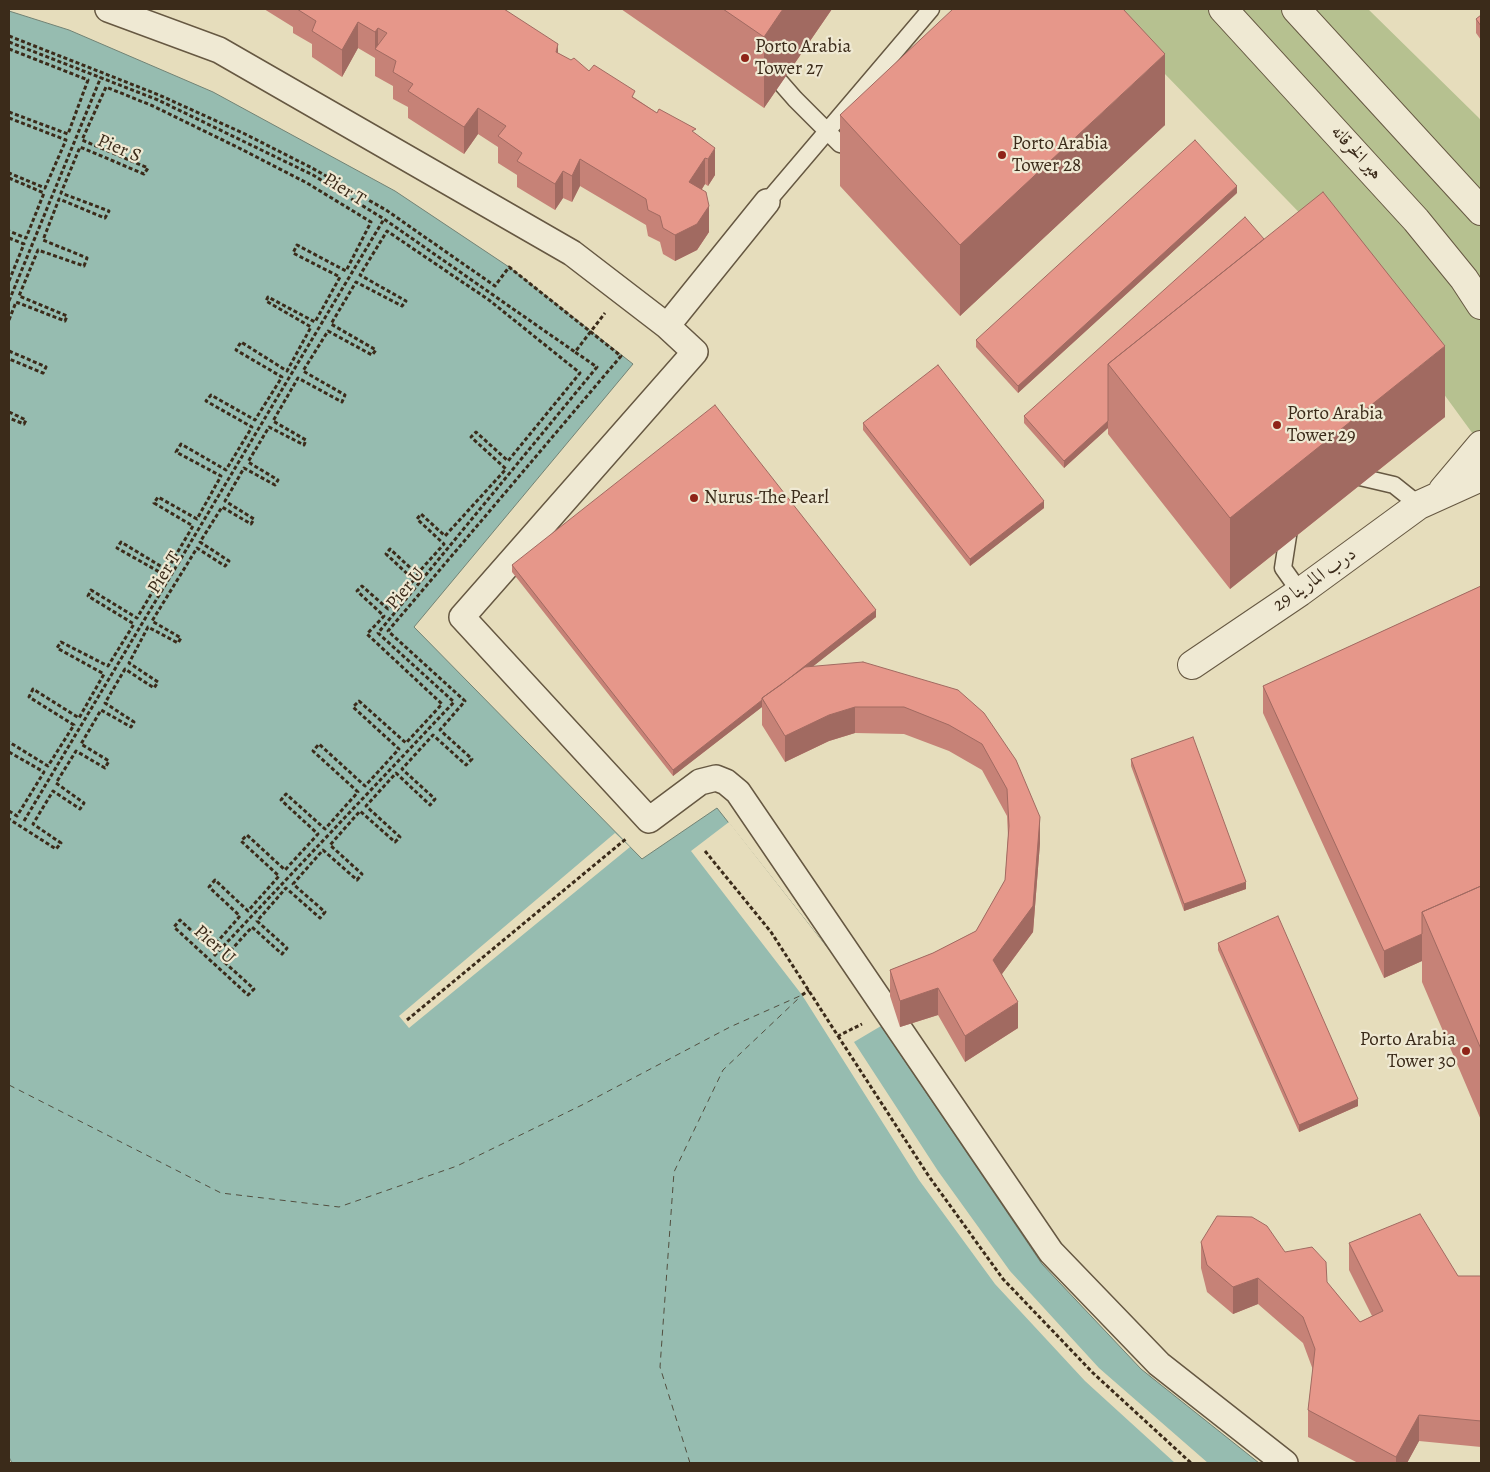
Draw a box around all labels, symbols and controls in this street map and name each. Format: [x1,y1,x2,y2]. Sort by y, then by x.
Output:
place label: Porto Arabia Tower 27 [755,36,851,80]
marker: Porto Arabia Tower 27 [739,52,751,64]
street label: هير الخرقانه [1325,121,1387,185]
street label: Pier S [94,130,144,168]
place label: Porto Arabia Tower 28 [1012,133,1108,177]
marker: Porto Arabia Tower 28 [996,149,1008,161]
street label: Pier T [319,168,369,212]
place label: Porto Arabia Tower 29 [1287,403,1383,447]
marker: Porto Arabia Tower 29 [1271,419,1283,431]
place label: Nurus-The Pearl [704,487,829,509]
marker: Nurus-The Pearl [688,492,700,504]
street label: درب المارينا 29 [1269,543,1361,617]
street label: Pier T [143,548,187,598]
street label: Pier U [382,563,430,615]
street label: Pier U [188,920,240,970]
place label: Porto Arabia Tower 30 [1360,1029,1456,1073]
marker: Porto Arabia Tower 30 [1460,1045,1472,1057]

